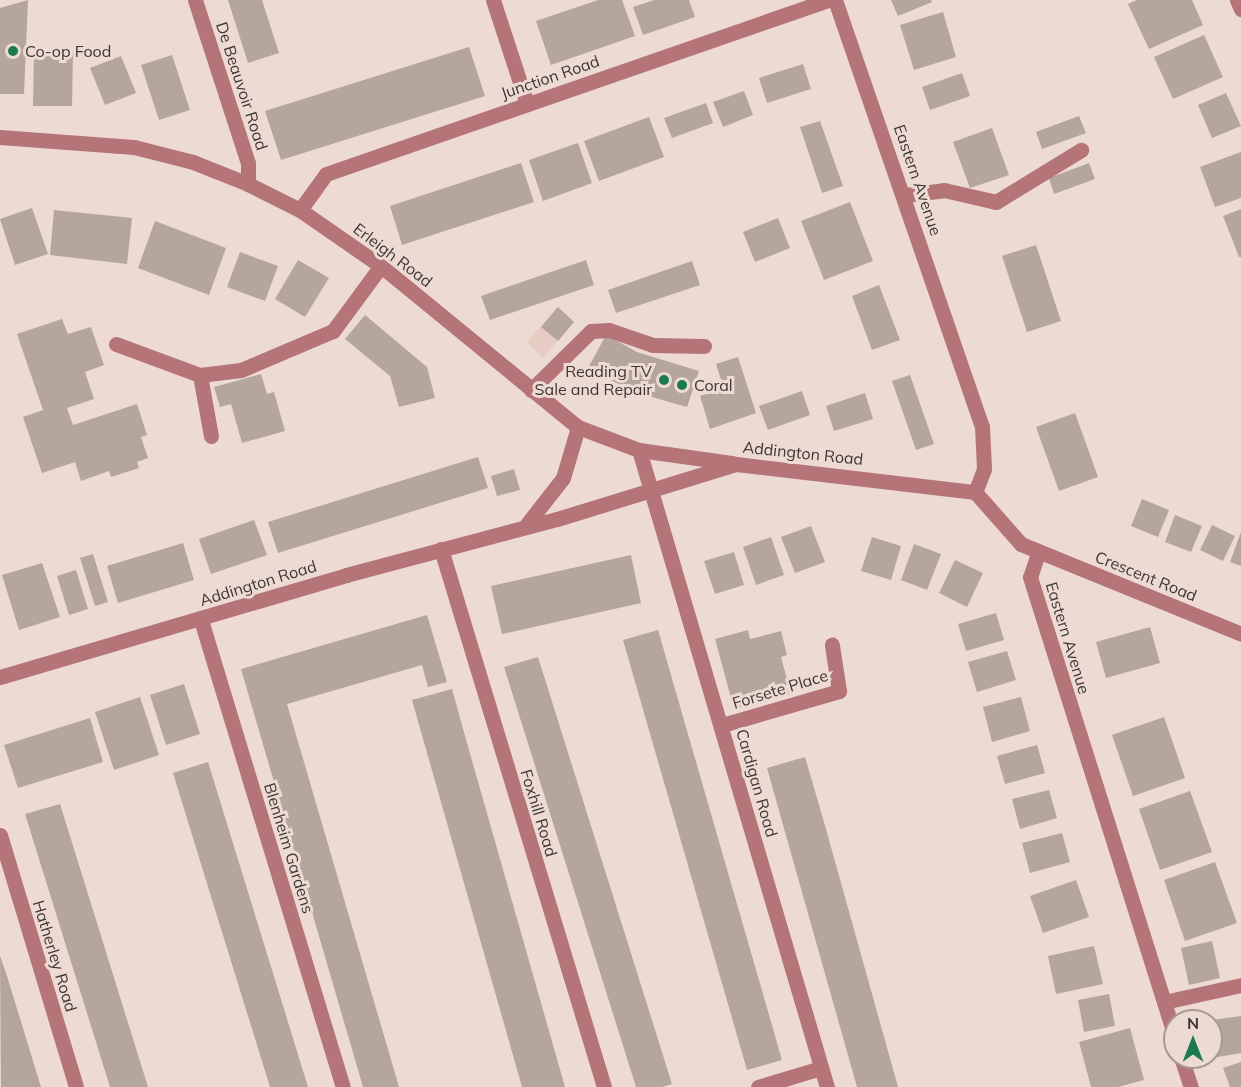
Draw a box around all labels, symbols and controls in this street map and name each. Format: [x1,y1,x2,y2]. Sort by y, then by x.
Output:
street label: De Beauvoir Road [212,19,272,153]
place label: Co-op Food [25,41,111,61]
marker: Co-op Food [6,44,20,58]
street label: Junction Road [498,51,602,103]
street label: Eastern Avenue [890,122,946,238]
street label: Erleigh Road [350,219,436,291]
place label: Reading TV Sale and Repair [535,361,652,399]
marker: Reading TV Sale and Repair [657,373,671,387]
place label: Coral [694,375,733,395]
marker: Coral [675,378,689,392]
street label: Addington Road [742,437,864,469]
street label: Crescent Road [1092,547,1200,605]
street label: Addington Road [197,556,319,610]
street label: Eastern Avenue [1042,580,1094,696]
street label: Forsete Place [730,665,830,713]
street label: Cardigan Road [732,727,782,839]
street label: Foxhill Road [517,767,561,859]
street label: Blenheim Gardens [260,780,318,916]
street label: Hatherley Road [29,898,81,1014]
north arrow [1163,1009,1223,1069]
text: N [1187,1013,1199,1033]

